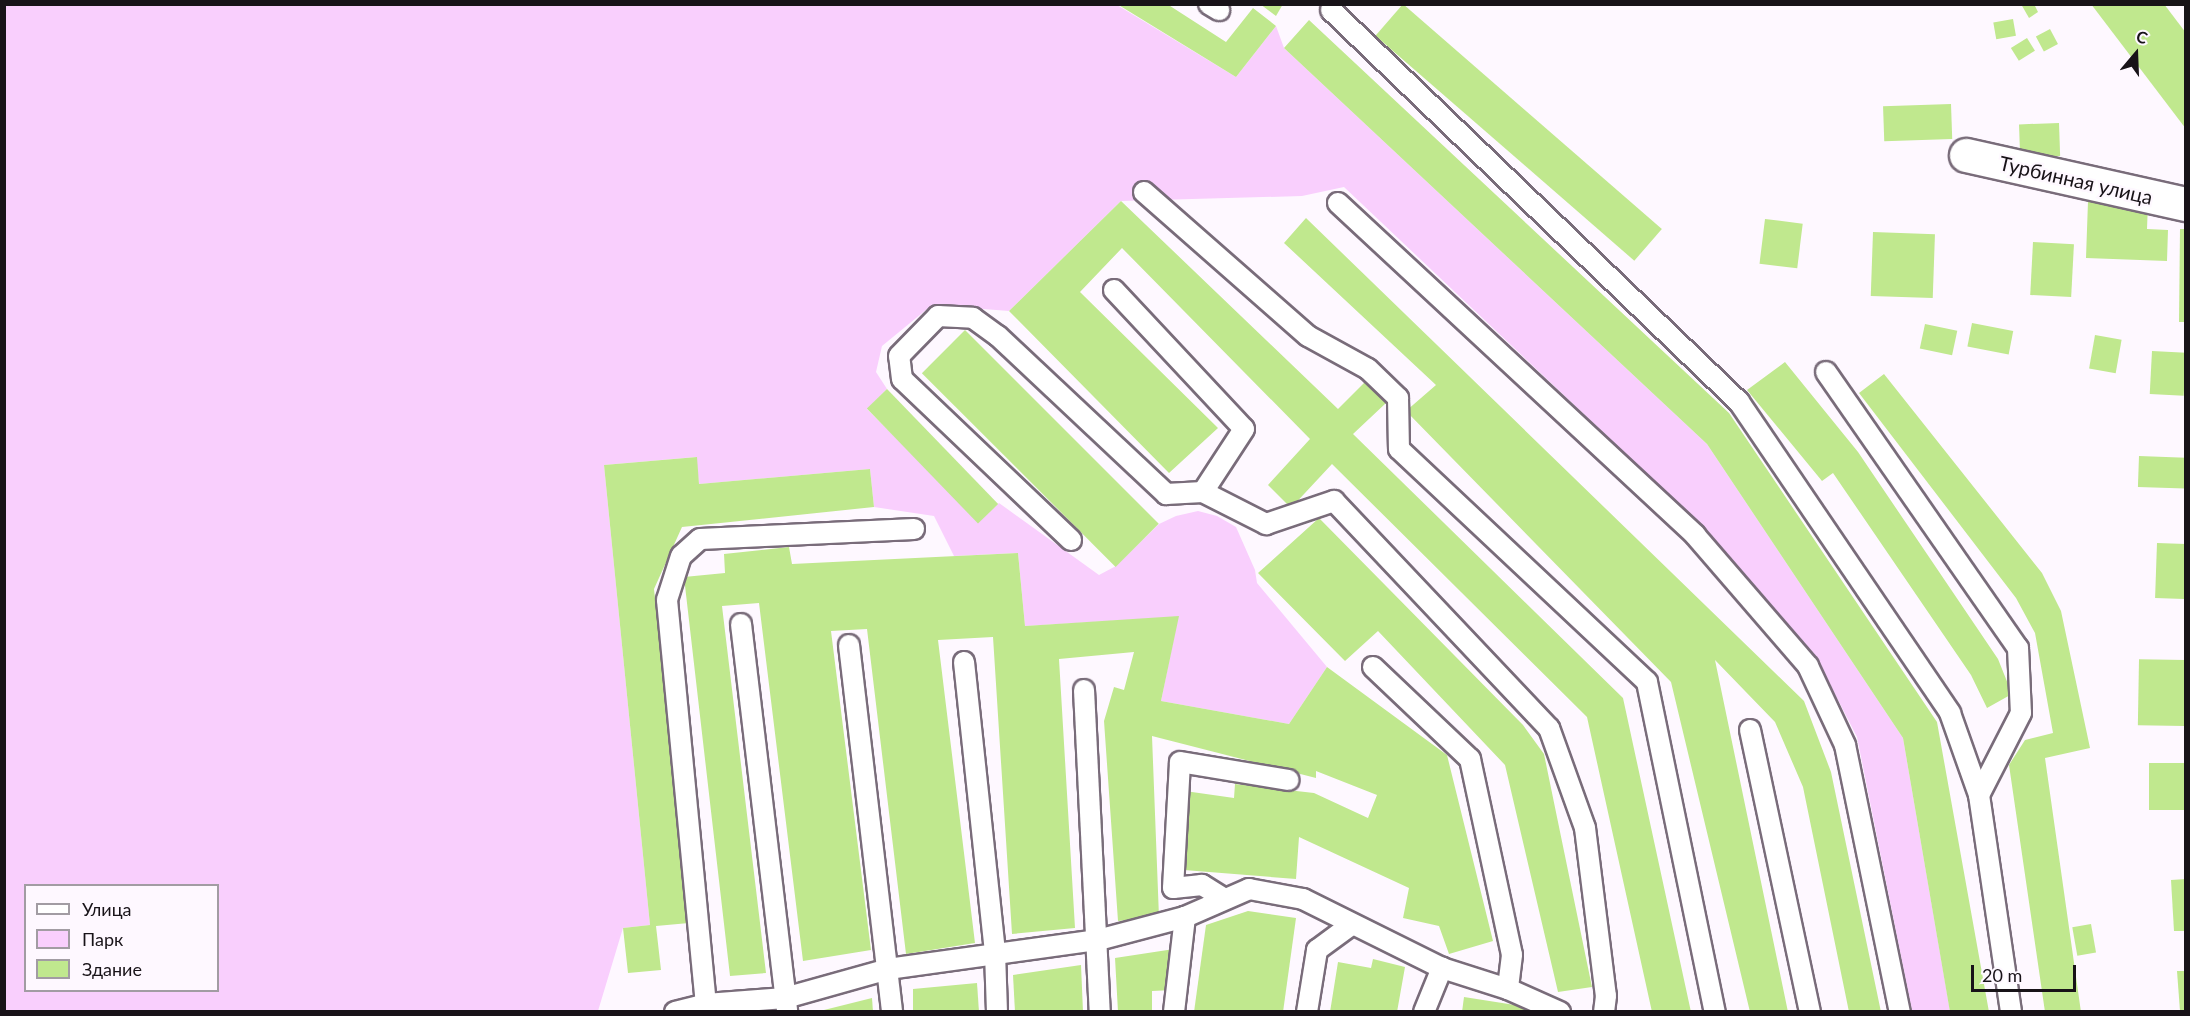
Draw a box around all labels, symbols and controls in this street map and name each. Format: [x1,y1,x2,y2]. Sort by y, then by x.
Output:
north arrow [2106,24,2166,84]
text: С [2134,26,2150,47]
street label: Турбинная улица [1997,151,2155,209]
legend [24,884,219,992]
text: Улица [82,898,132,920]
text: Парк [82,928,123,950]
scale bar [1974,953,2079,991]
text: Здание [82,958,142,980]
text: 20 m [1982,964,2022,986]

